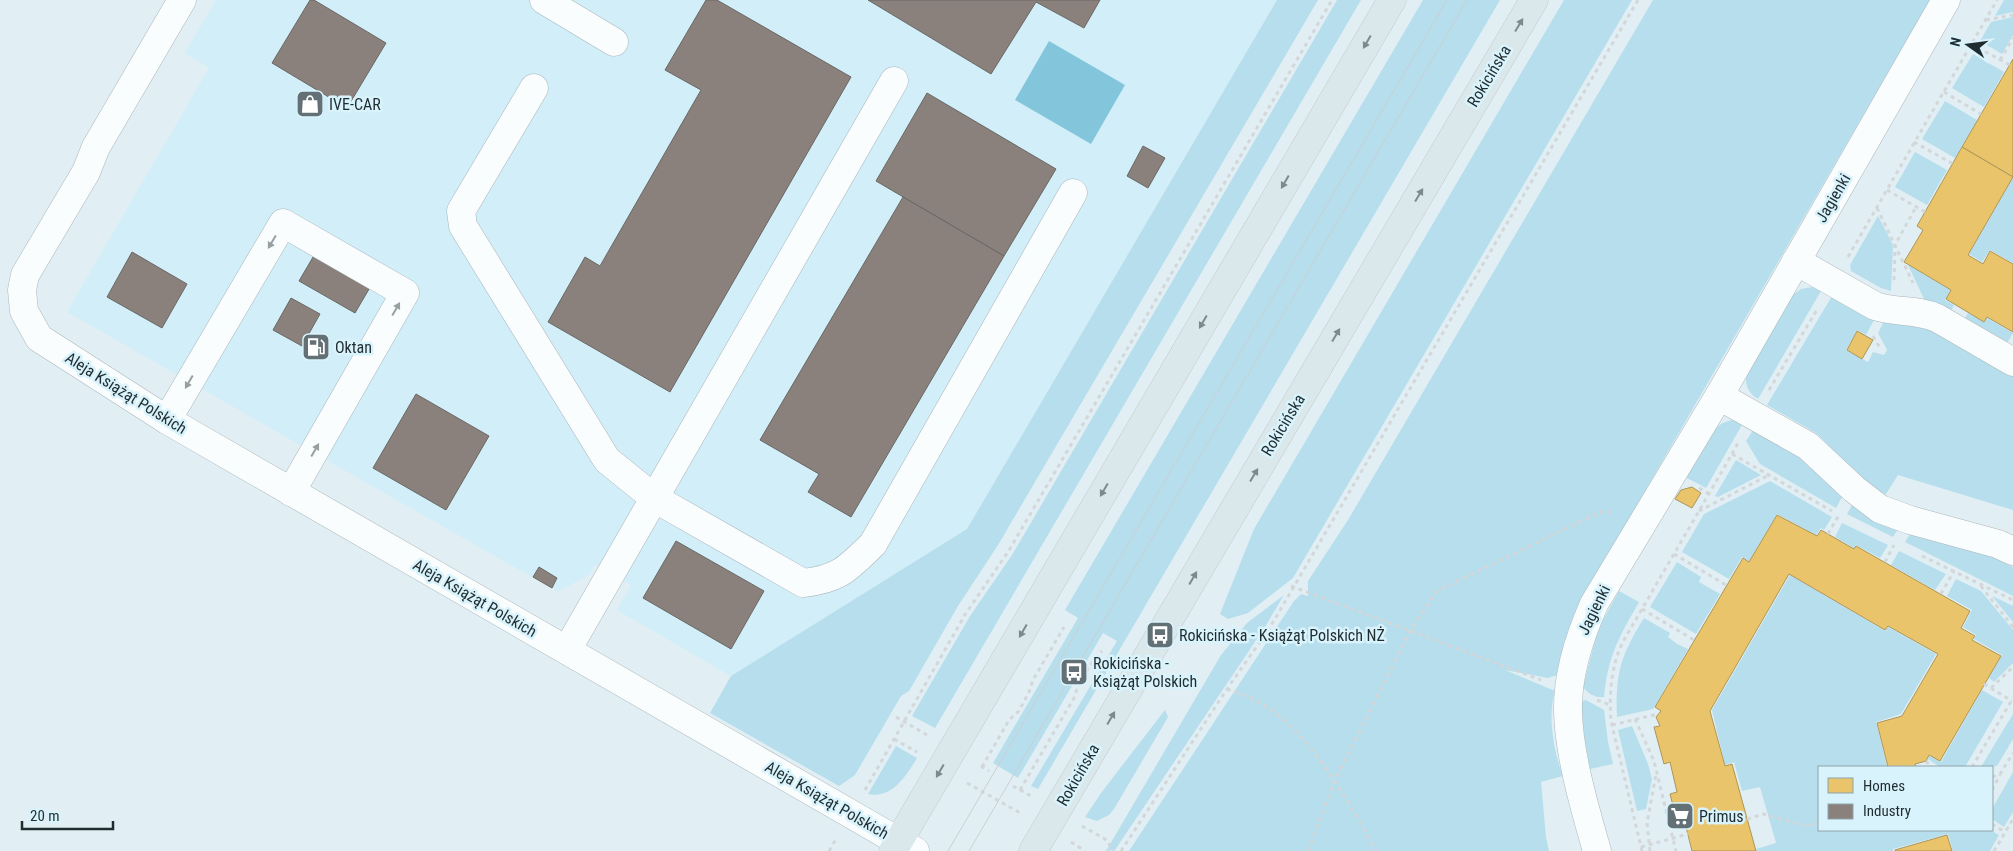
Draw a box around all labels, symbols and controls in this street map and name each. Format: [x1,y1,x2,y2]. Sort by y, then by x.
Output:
one-way arrow [1515,18,1523,32]
north arrow [1943,20,1993,70]
one-way arrow [1363,35,1372,49]
text: N [1947,36,1964,48]
street label: Rokicińska [1463,42,1515,110]
shop icon: IVE-CAR [295,89,325,119]
place label: IVE-CAR [329,95,381,114]
street label: Jagienki [1811,170,1855,226]
one-way arrow [1281,175,1289,190]
one-way arrow [1414,189,1423,202]
one-way arrow [267,235,276,248]
one-way arrow [391,302,400,315]
one-way arrow [1198,316,1207,329]
one-way arrow [1332,329,1341,342]
fuel station icon: Oktan [301,332,331,362]
place label: Oktan [335,338,372,357]
street label: Aleja Książąt Polskich [62,348,190,438]
one-way arrow [185,375,194,388]
street label: Rokicińska [1257,391,1309,459]
one-way arrow [311,442,319,457]
one-way arrow [1249,469,1258,482]
one-way arrow [1100,484,1109,497]
street label: Aleja Książąt Polskich [410,555,540,641]
one-way arrow [1189,572,1198,585]
street label: Jagienki [1574,582,1614,638]
bus stop icon: Rokicińska - Książąt Polskich NŻ [1145,620,1175,650]
one-way arrow [1018,624,1027,637]
place label: Rokicińska - Książąt Polskich NŻ [1179,626,1385,645]
place label: Rokicińska - Książąt Polskich [1093,654,1197,691]
bus stop icon: Rokicińska - Książąt Polskich [1059,657,1089,687]
one-way arrow [1107,712,1116,725]
street label: Rokicińska [1053,741,1103,809]
street label: Aleja Książąt Polskich [762,757,892,843]
one-way arrow [936,764,945,777]
legend [1818,766,1993,831]
text: Homes [1863,777,1905,795]
scale bar [22,798,114,830]
supermarket icon: Primus [1665,801,1695,831]
text: Industry [1863,802,1911,820]
text: 20 m [30,807,60,825]
place label: Primus [1699,807,1744,826]

